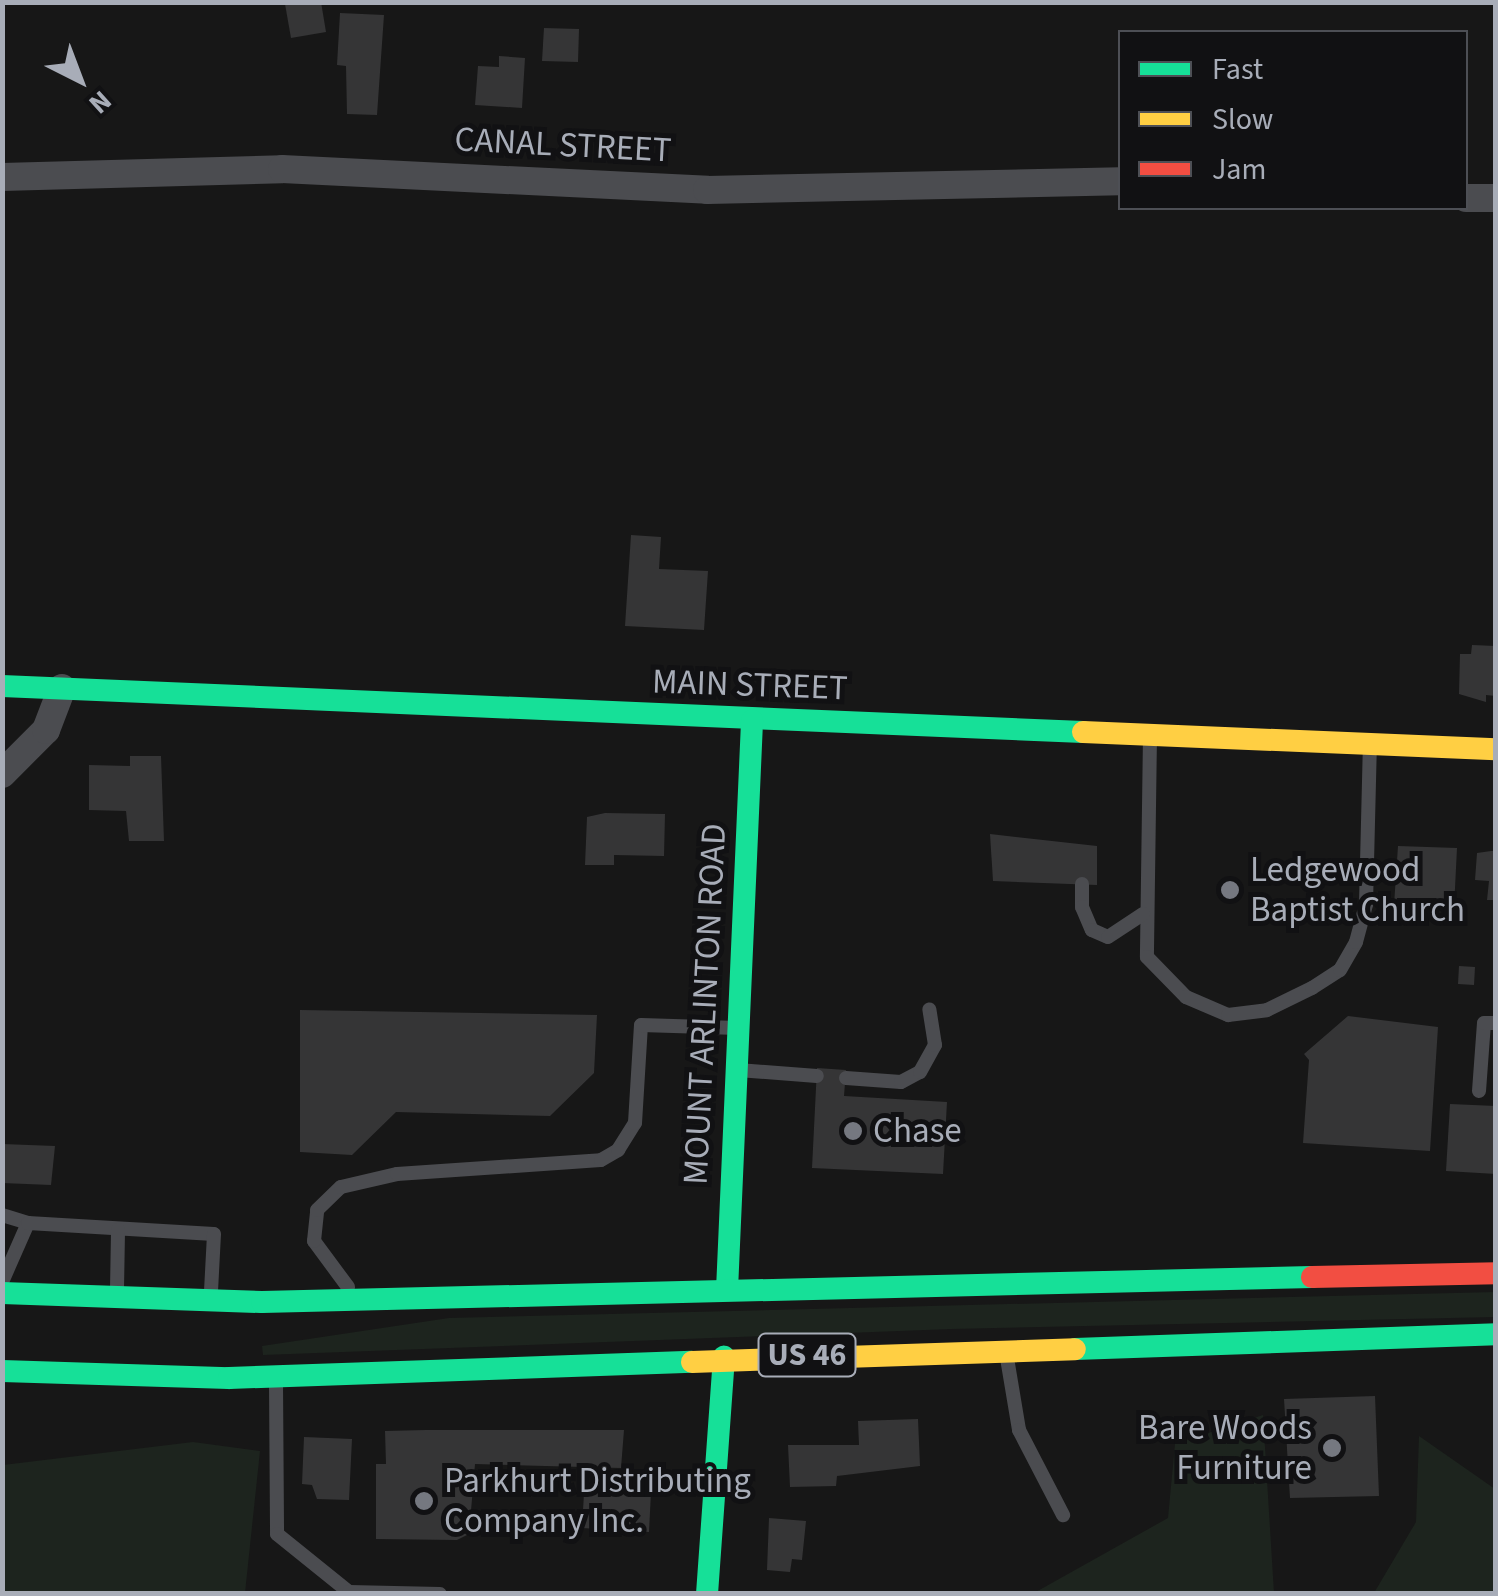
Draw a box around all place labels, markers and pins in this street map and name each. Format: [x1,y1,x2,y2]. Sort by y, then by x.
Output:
place label: Ledgewood Baptist Church [1250,849,1465,931]
marker: Ledgewood Baptist Church [1219,879,1241,901]
place label: Chase [873,1110,962,1152]
marker: Chase [842,1120,864,1142]
place label: Bare Woods Furniture [1138,1407,1312,1489]
marker: Bare Woods Furniture [1321,1437,1343,1459]
place label: Parkhurt Distributing Company Inc. [444,1460,751,1542]
marker: Parkhurt Distributing Company Inc. [413,1490,435,1512]

